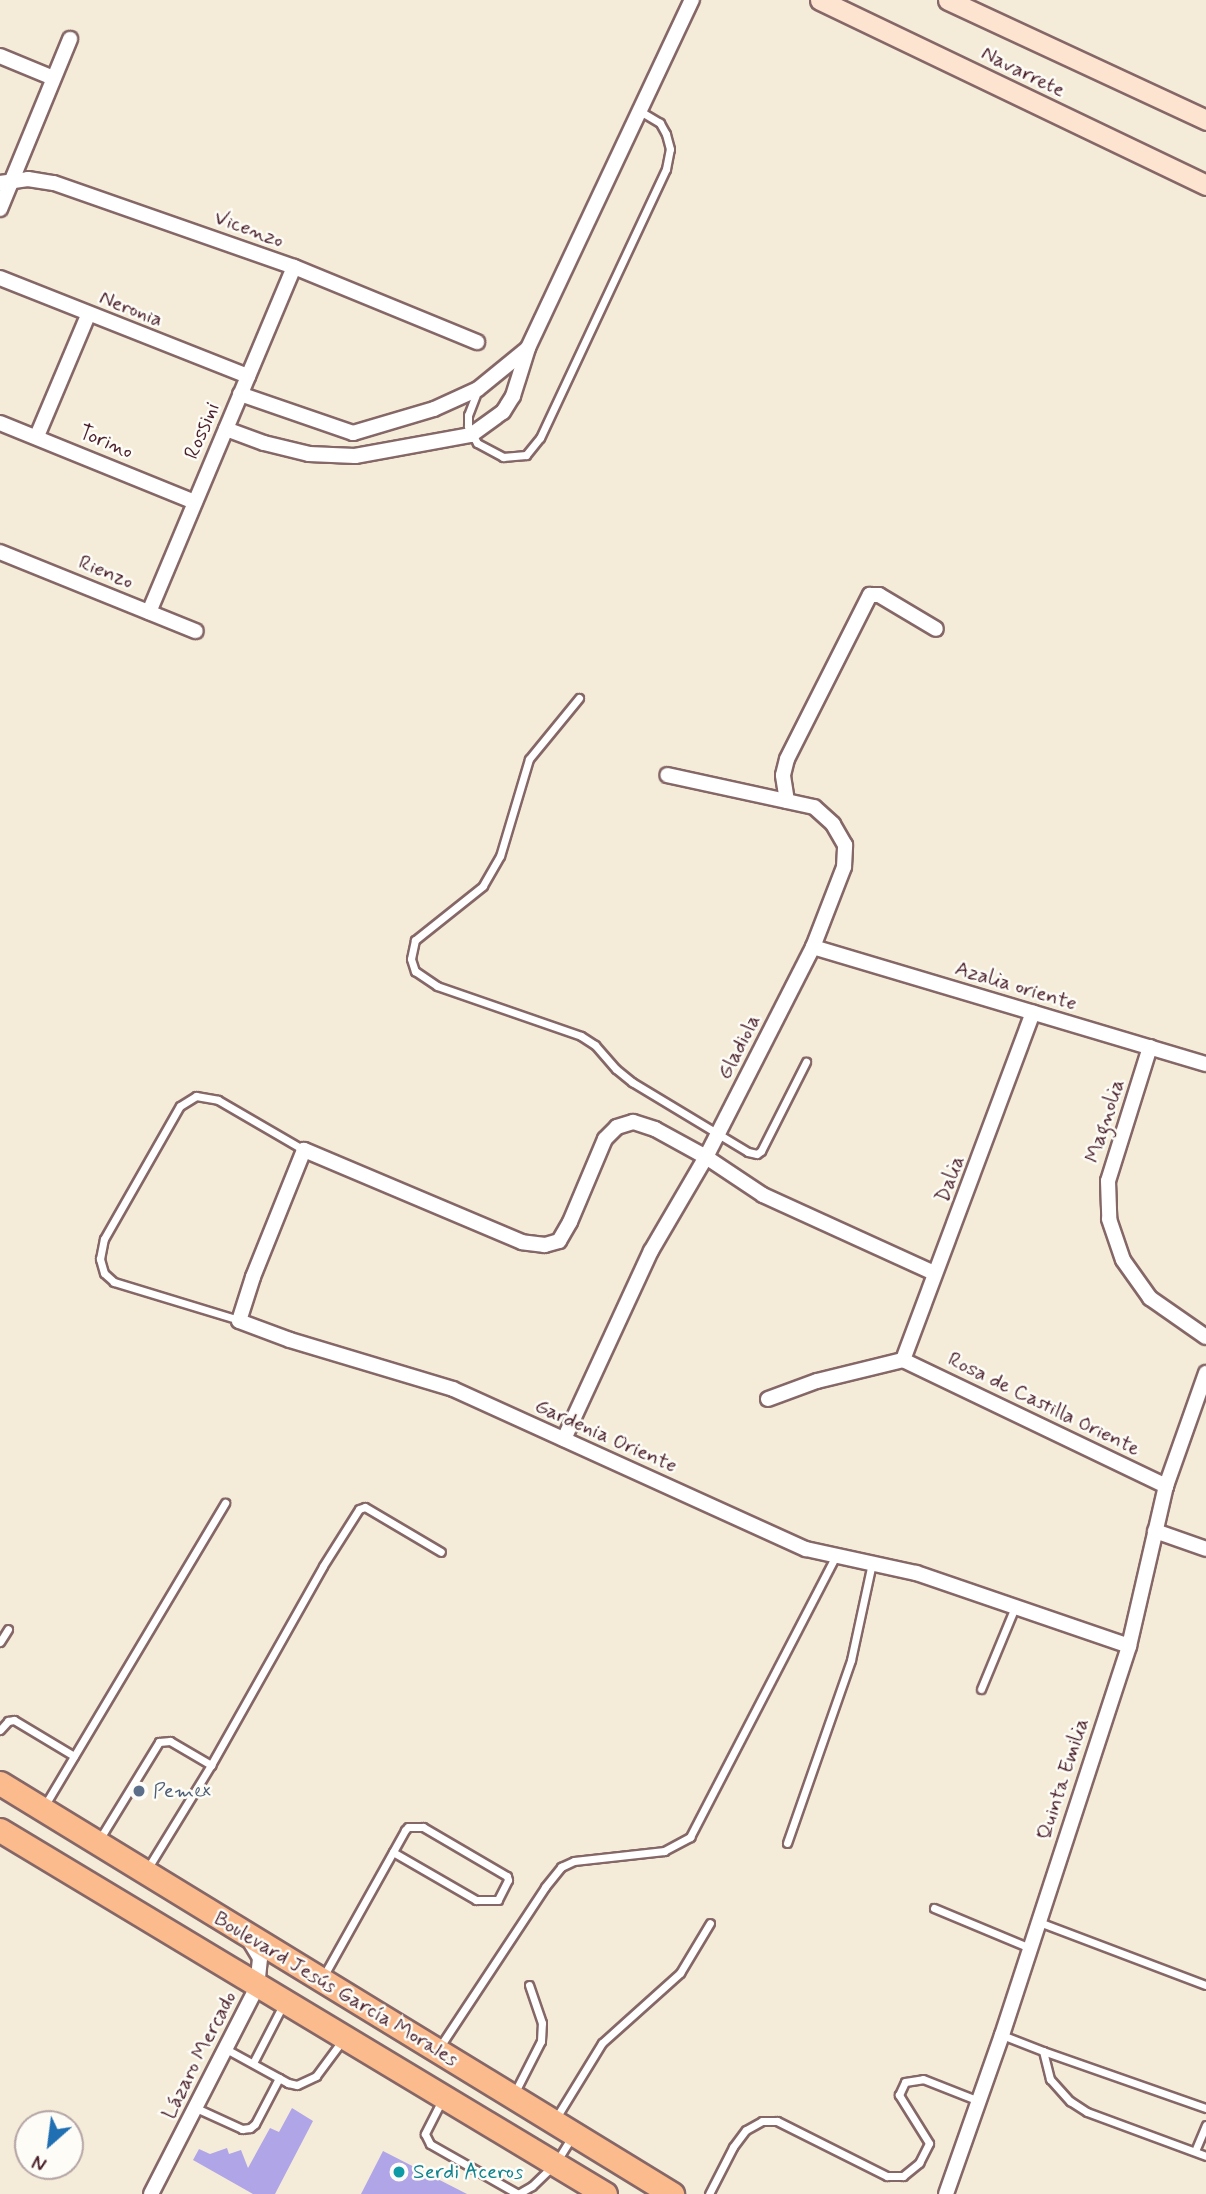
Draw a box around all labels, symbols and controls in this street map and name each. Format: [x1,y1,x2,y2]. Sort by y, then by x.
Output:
street label: Navarrete [977,41,1069,103]
street label: Vicenzo [211,205,287,253]
street label: Neronia [96,285,166,333]
street label: Rossini [179,399,225,463]
street label: Torino [75,419,137,465]
street label: Rienzo [75,550,137,594]
street label: Azalia oriente [952,955,1080,1017]
street label: Gladiola [712,1010,766,1084]
street label: Magnolia [1080,1076,1130,1166]
street label: Dalia [930,1152,970,1206]
street label: Rosa de Castilla Oriente [943,1346,1145,1462]
street label: Gardenia Oriente [530,1393,682,1479]
street label: Quinta Emilia [1031,1715,1095,1843]
place label: Pemex [153,1778,211,1804]
marker: Pemex [131,1783,147,1799]
street label: Boulevard Jesús García Morales [211,1907,461,2071]
street label: Lázaro Mercado [156,1987,242,2123]
north arrow [14,2110,84,2180]
text: N [28,2148,51,2176]
place label: Serdi Aceros [413,2159,522,2185]
marker: Serdi Aceros [391,2164,407,2180]

